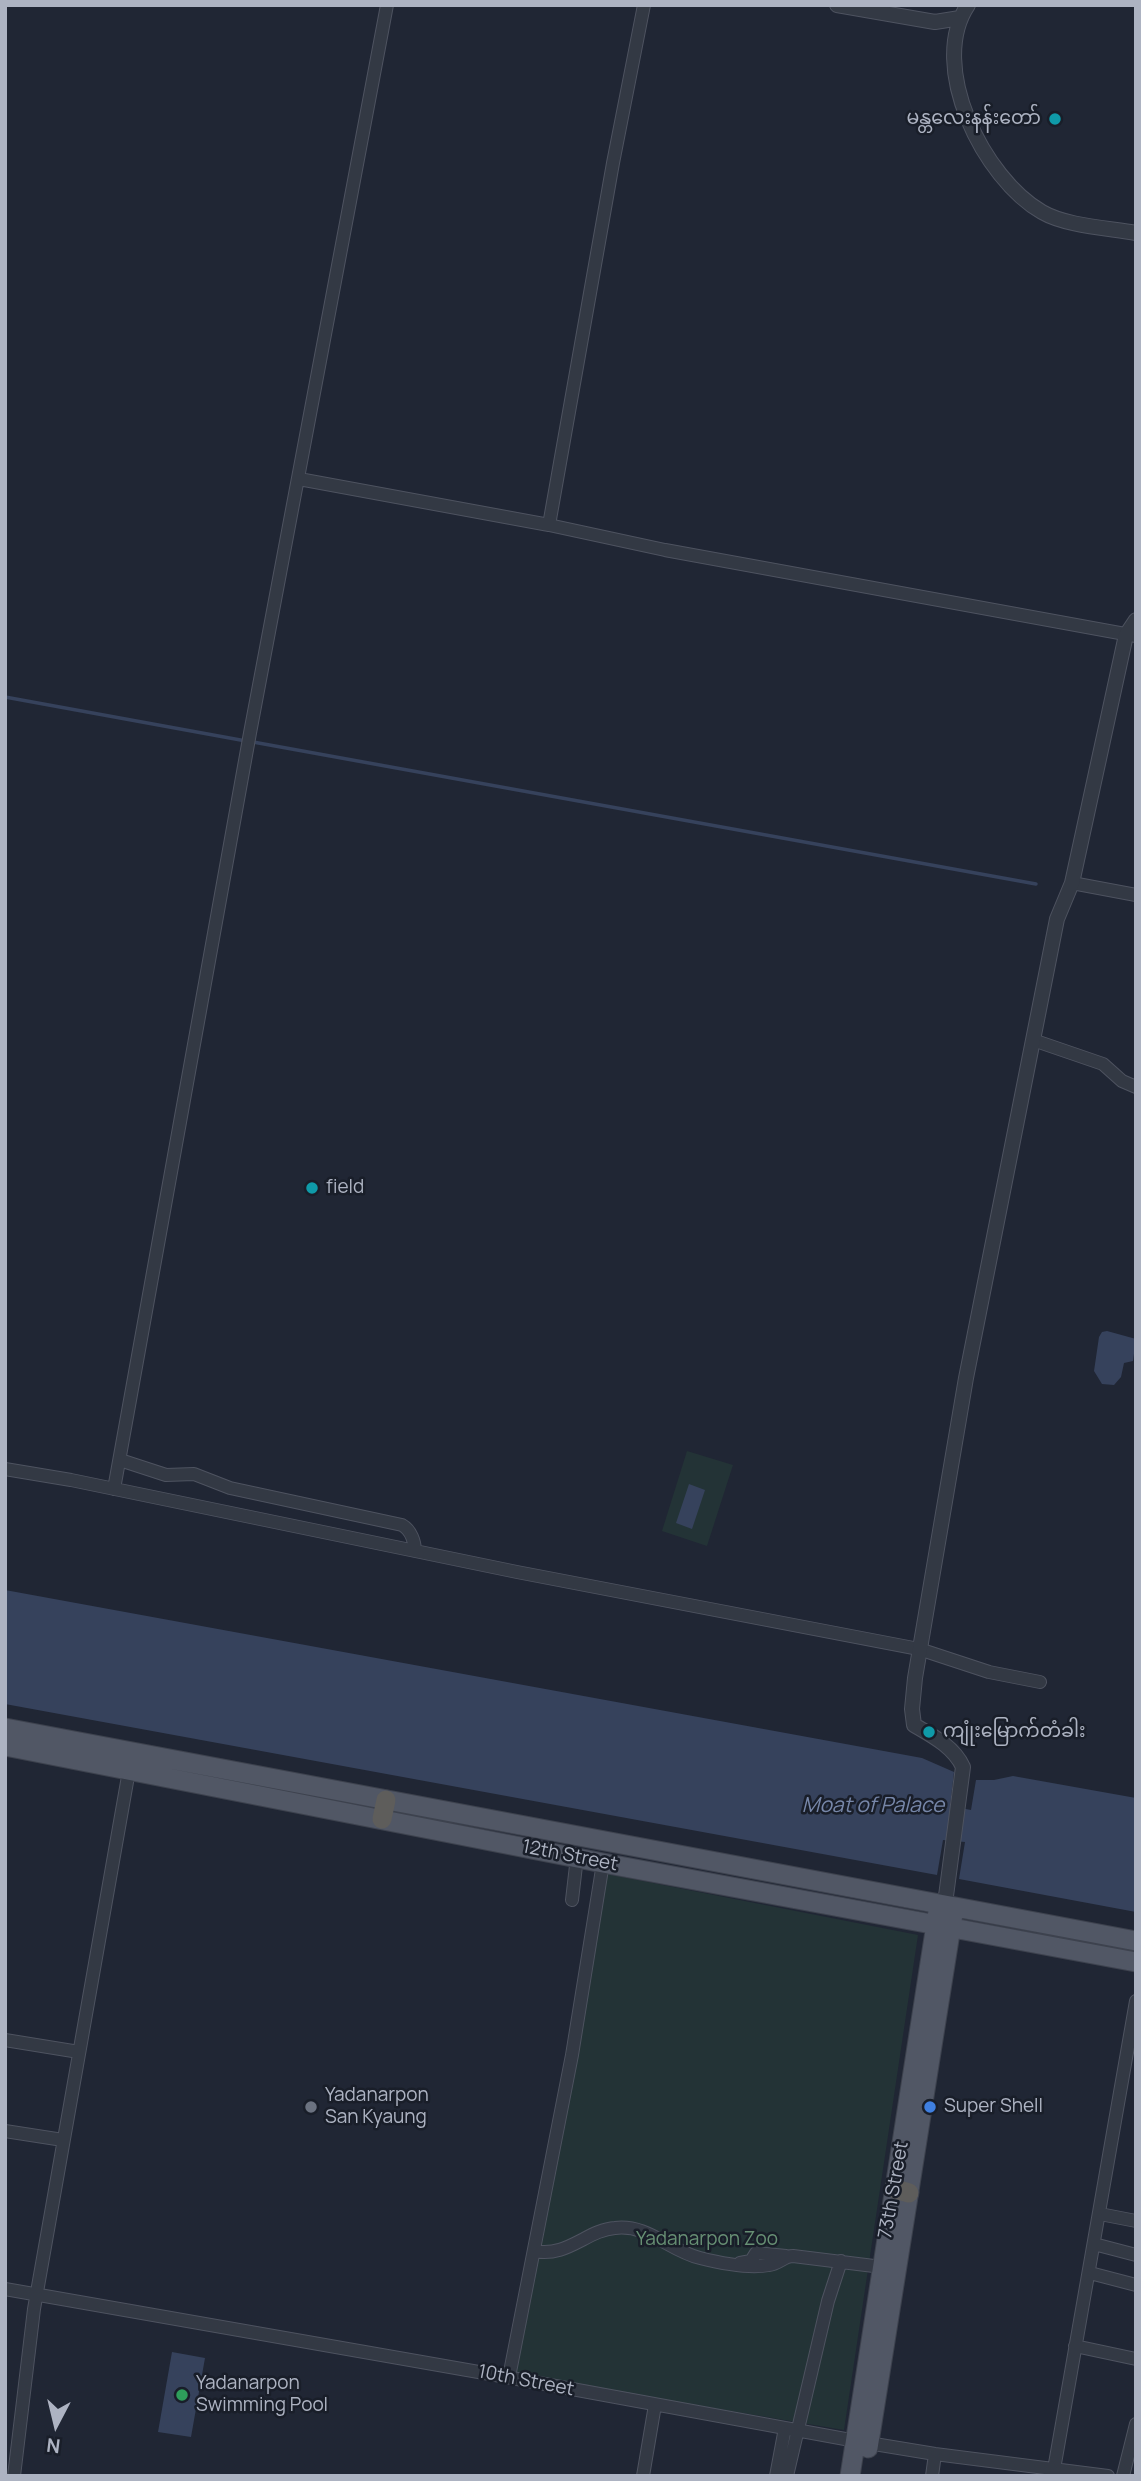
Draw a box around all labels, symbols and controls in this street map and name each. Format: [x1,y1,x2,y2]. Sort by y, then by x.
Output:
place label: မန္တလေးနန်းတော် [906,108,1041,130]
marker: မန္တလေးနန်းတော် [1047,111,1063,127]
place label: field [326,1177,364,1199]
marker: field [304,1180,320,1196]
place label: ကျုံးမြောက်တံခါး [943,1721,1086,1743]
marker: ကျုံးမြောက်တံခါး [921,1724,937,1740]
water label: Moat of Palace [802,1793,944,1819]
street label: 12th Street [520,1836,620,1876]
place label: Yadanarpon San Kyaung [325,2085,429,2129]
place label: Super Shell [944,2096,1043,2118]
marker: Yadanarpon San Kyaung [303,2099,319,2115]
marker: Super Shell [922,2099,938,2115]
street label: 73th Street [874,2139,914,2241]
park label: Yadanarpon Zoo [636,2229,778,2251]
street label: 10th Street [476,2361,576,2401]
place label: Yadanarpon Swimming Pool [196,2373,328,2417]
marker: Yadanarpon Swimming Pool [174,2387,190,2403]
north arrow [21,2390,91,2460]
text: N [45,2432,62,2460]

